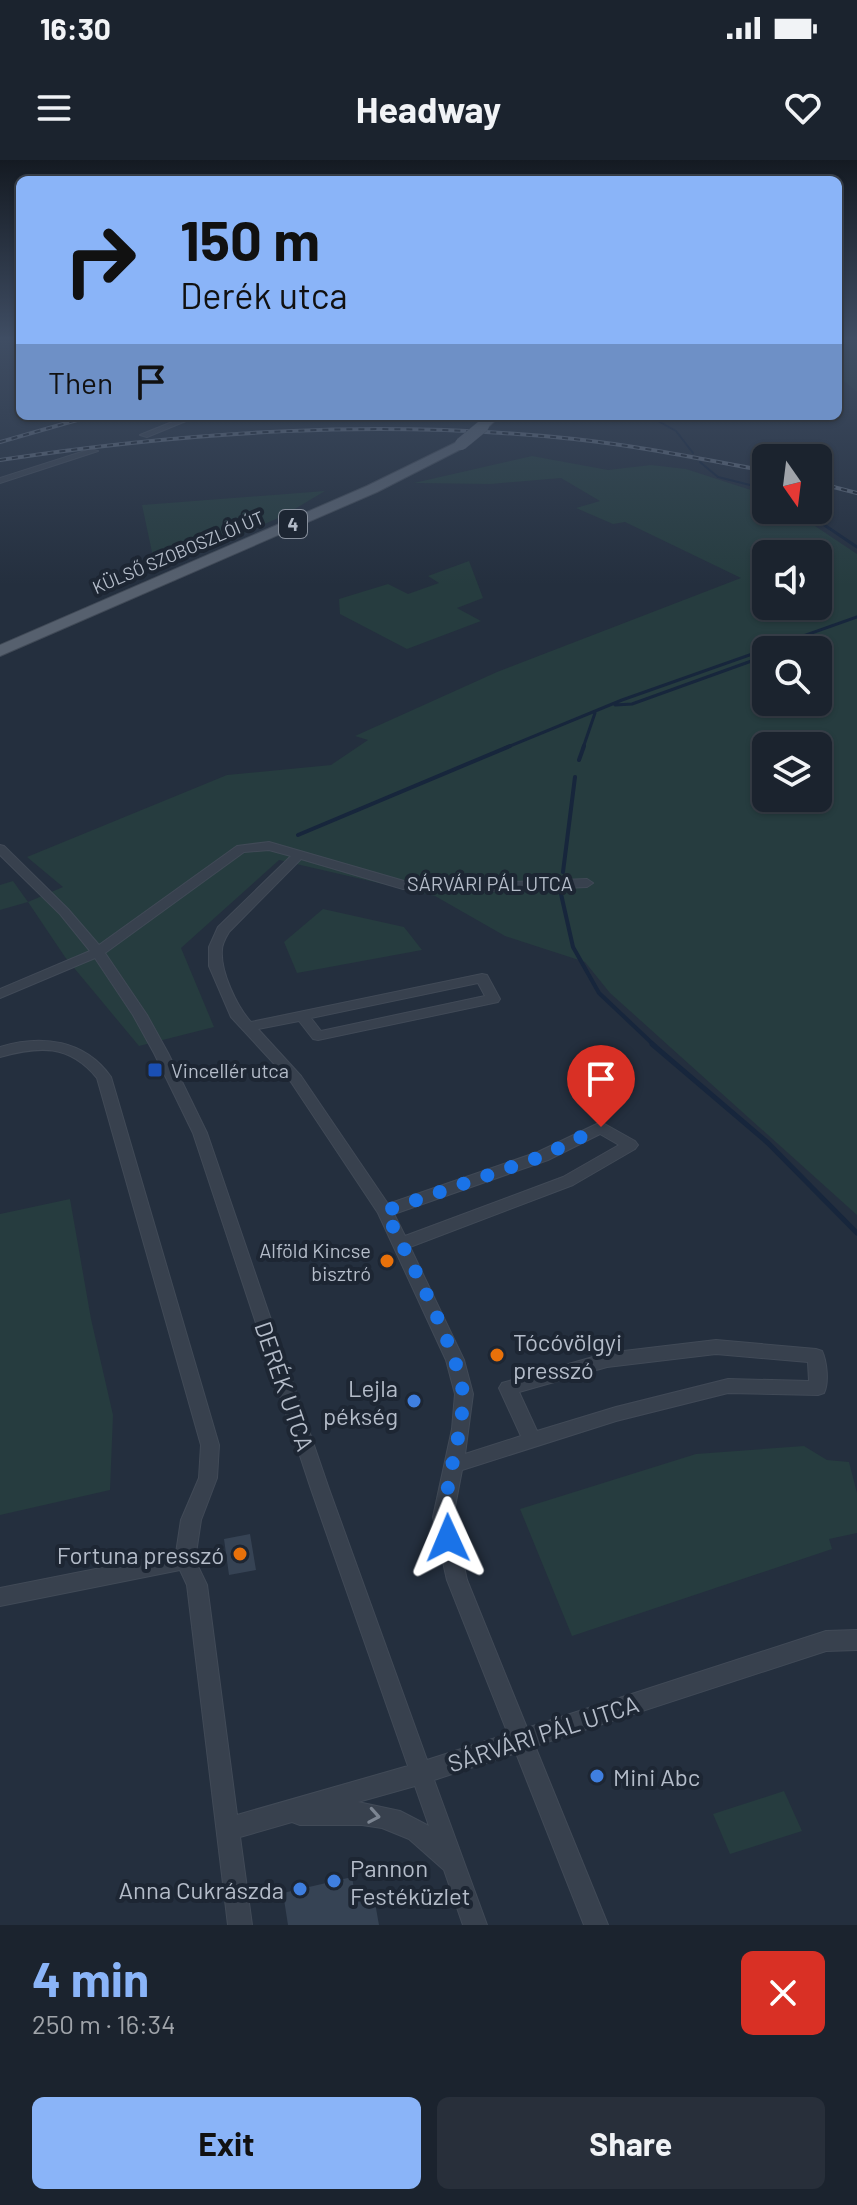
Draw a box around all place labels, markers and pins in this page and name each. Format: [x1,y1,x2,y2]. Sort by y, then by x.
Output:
pin [567,1045,635,1127]
place label: Vincellér utca [171,1058,289,1082]
marker: Vincellér utca [146,1061,164,1079]
place label: Alföld Kincse bisztró [259,1238,371,1285]
marker: Alföld Kincse bisztró [378,1252,396,1270]
place label: Tócóvölgyi presszó [513,1327,622,1384]
marker: Tócóvölgyi presszó [488,1346,506,1364]
place label: Lejla pékség [323,1373,398,1430]
marker: Lejla pékség [405,1392,423,1410]
place label: Fortuna presszó [57,1540,224,1569]
marker: Fortuna presszó [231,1545,249,1563]
place label: Mini Abc [613,1762,700,1791]
marker: Mini Abc [588,1767,606,1785]
place label: Pannon Festéküzlet [350,1853,470,1910]
marker: Pannon Festéküzlet [325,1872,343,1890]
place label: Anna Cukrászda [119,1875,284,1904]
marker: Anna Cukrászda [291,1880,309,1898]

